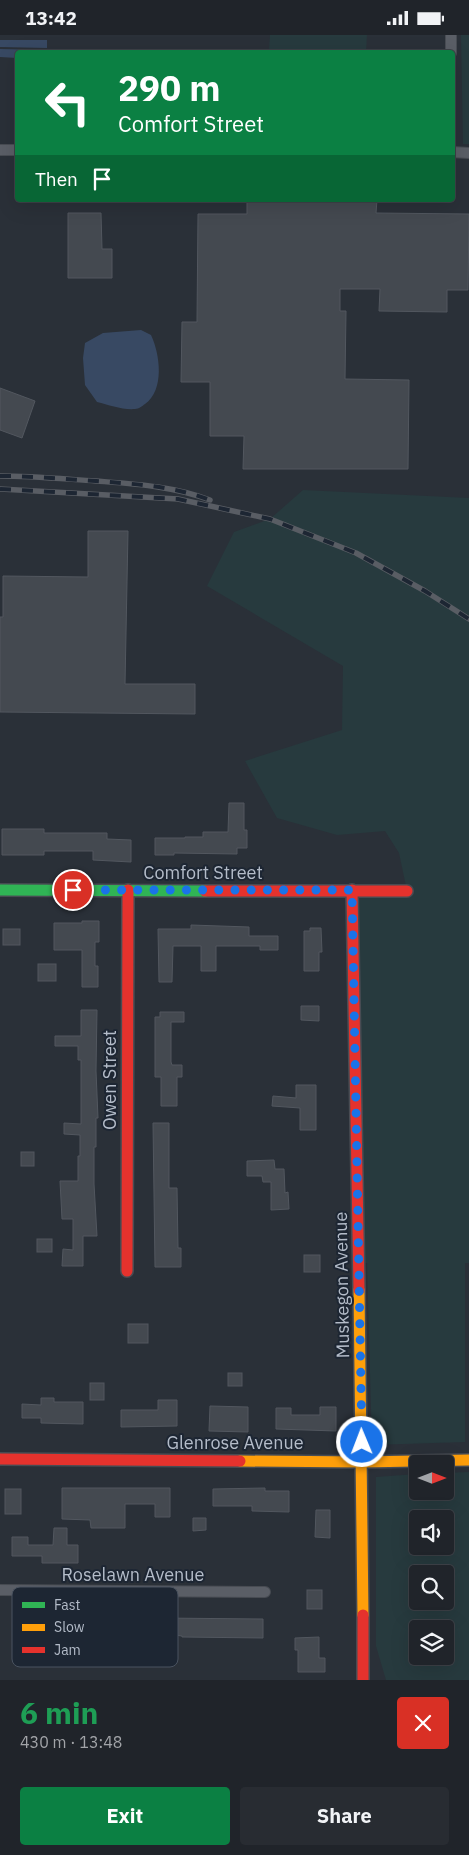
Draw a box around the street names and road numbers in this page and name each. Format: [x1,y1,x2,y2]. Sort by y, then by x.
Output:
street label: Comfort Street [143,861,263,884]
street label: Owen Street [98,1030,121,1130]
street label: Muskegon Avenue [329,1211,354,1359]
street label: Glenrose Avenue [166,1431,304,1454]
street label: Roselawn Avenue [62,1563,205,1586]

